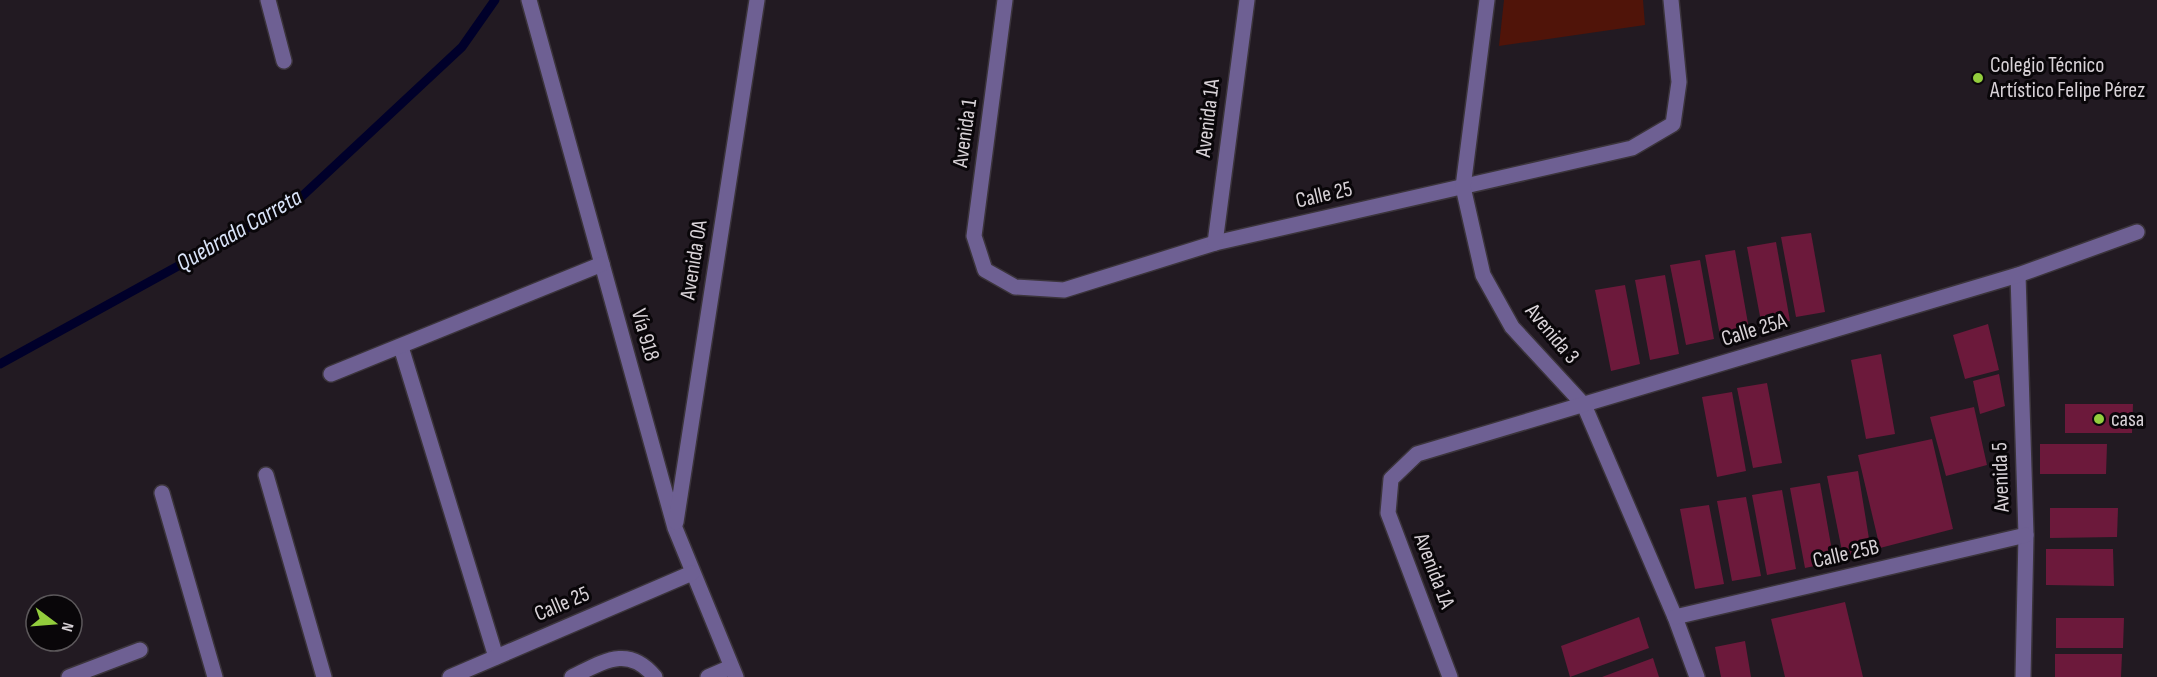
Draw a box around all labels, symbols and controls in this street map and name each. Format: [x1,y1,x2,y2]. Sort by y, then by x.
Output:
place label: Colegio Técnico Artístico Felipe Pérez [1989,52,2145,104]
marker: Colegio Técnico Artístico Felipe Pérez [1971,71,1985,85]
street label: Avenida 1A [1190,77,1226,160]
street label: Avenida 1 [947,97,983,170]
street label: Calle 25 [1293,175,1355,215]
water label: Quebrada Carreta [171,182,307,278]
street label: Avenida 0A [674,218,714,303]
street label: Avenida 3 [1518,298,1585,370]
street label: Vía 918 [625,306,665,364]
street label: Calle 25A [1718,307,1790,353]
place label: casa [2111,406,2144,433]
marker: casa [2092,412,2106,426]
street label: Avenida 5 [1986,441,2016,513]
street label: Avenida 1A [1407,529,1461,613]
street label: Calle 25B [1810,533,1882,575]
street label: Calle 25 [530,580,594,628]
north arrow [24,593,84,653]
text: N [57,620,77,633]

